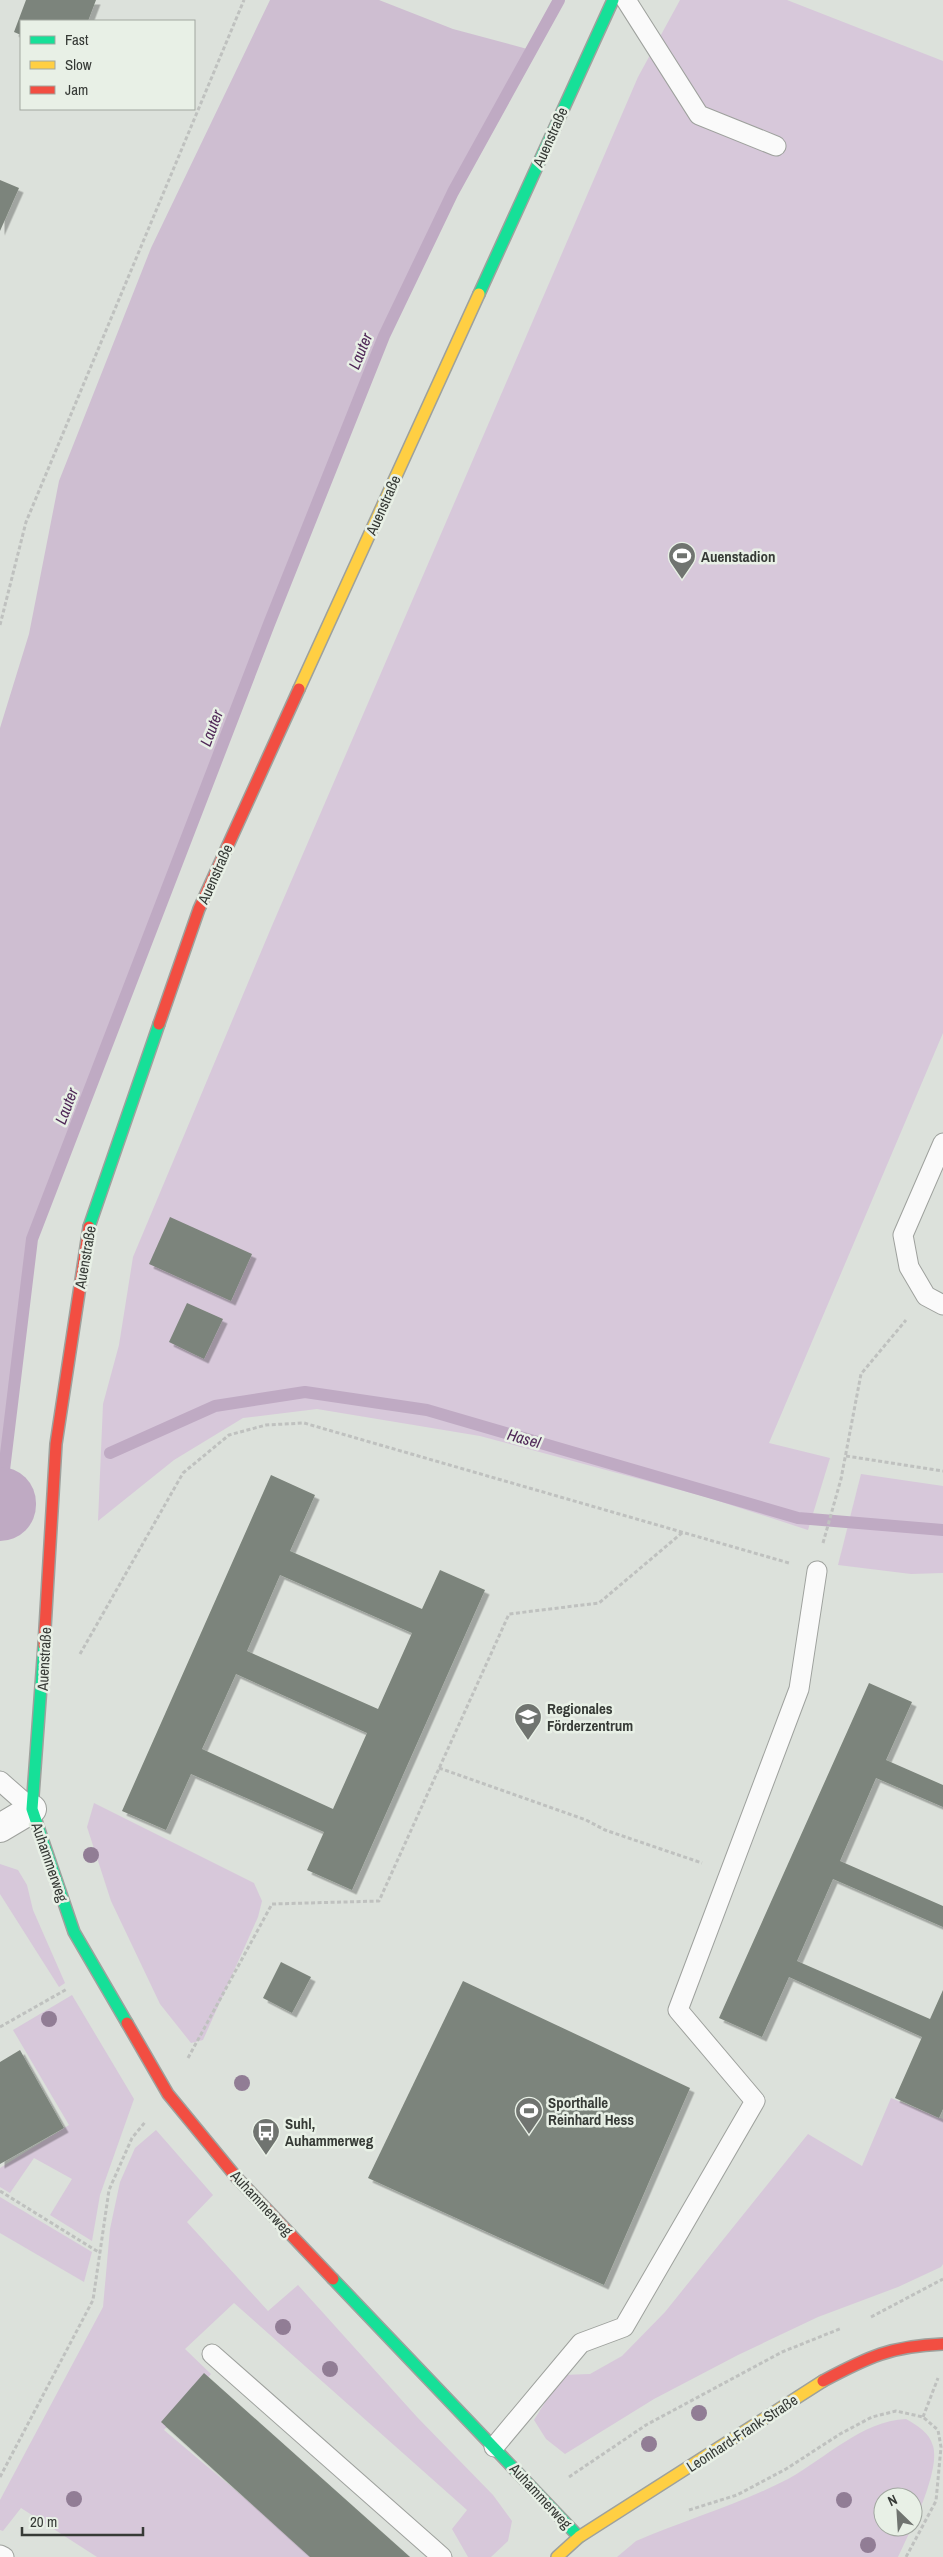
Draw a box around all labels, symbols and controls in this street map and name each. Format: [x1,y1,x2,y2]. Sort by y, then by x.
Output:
legend [20,20,195,110]
text: Fast [65,29,89,50]
text: Slow [65,54,92,75]
text: Jam [65,79,88,100]
street label: Auenstraße [527,104,573,171]
water label: Lauter [343,329,377,372]
street label: Auenstraße [360,472,406,539]
sports icon: Auenstadion [667,541,697,580]
place label: Auenstadion [701,546,776,567]
water label: Lauter [194,706,228,749]
street label: Auenstraße [192,841,238,908]
water label: Lauter [49,1084,83,1127]
street label: Auenstraße [69,1224,101,1291]
water label: Hasel [505,1423,544,1453]
street label: Auenstraße [32,1627,56,1692]
place label: Regionales Förderzentrum [547,1698,633,1736]
school or university icon: Regionales Förderzentrum [513,1702,543,1741]
street label: Auhammerweg [26,1819,73,1905]
place label: Sporthalle Reinhard Hess [548,2092,634,2130]
sports icon: Sporthalle Reinhard Hess [514,2096,544,2135]
place label: Suhl, Auhammerweg [285,2113,374,2151]
bus stop icon: Suhl, Auhammerweg [251,2117,281,2156]
street label: Auhammerweg [225,2165,298,2241]
street label: Leonhard-Frank-Straße [682,2389,802,2477]
street label: Auhammerweg [504,2458,577,2534]
north arrow [873,2487,923,2537]
text: N [885,2490,900,2510]
scale bar [22,2504,144,2536]
text: 20 m [30,2511,57,2532]

